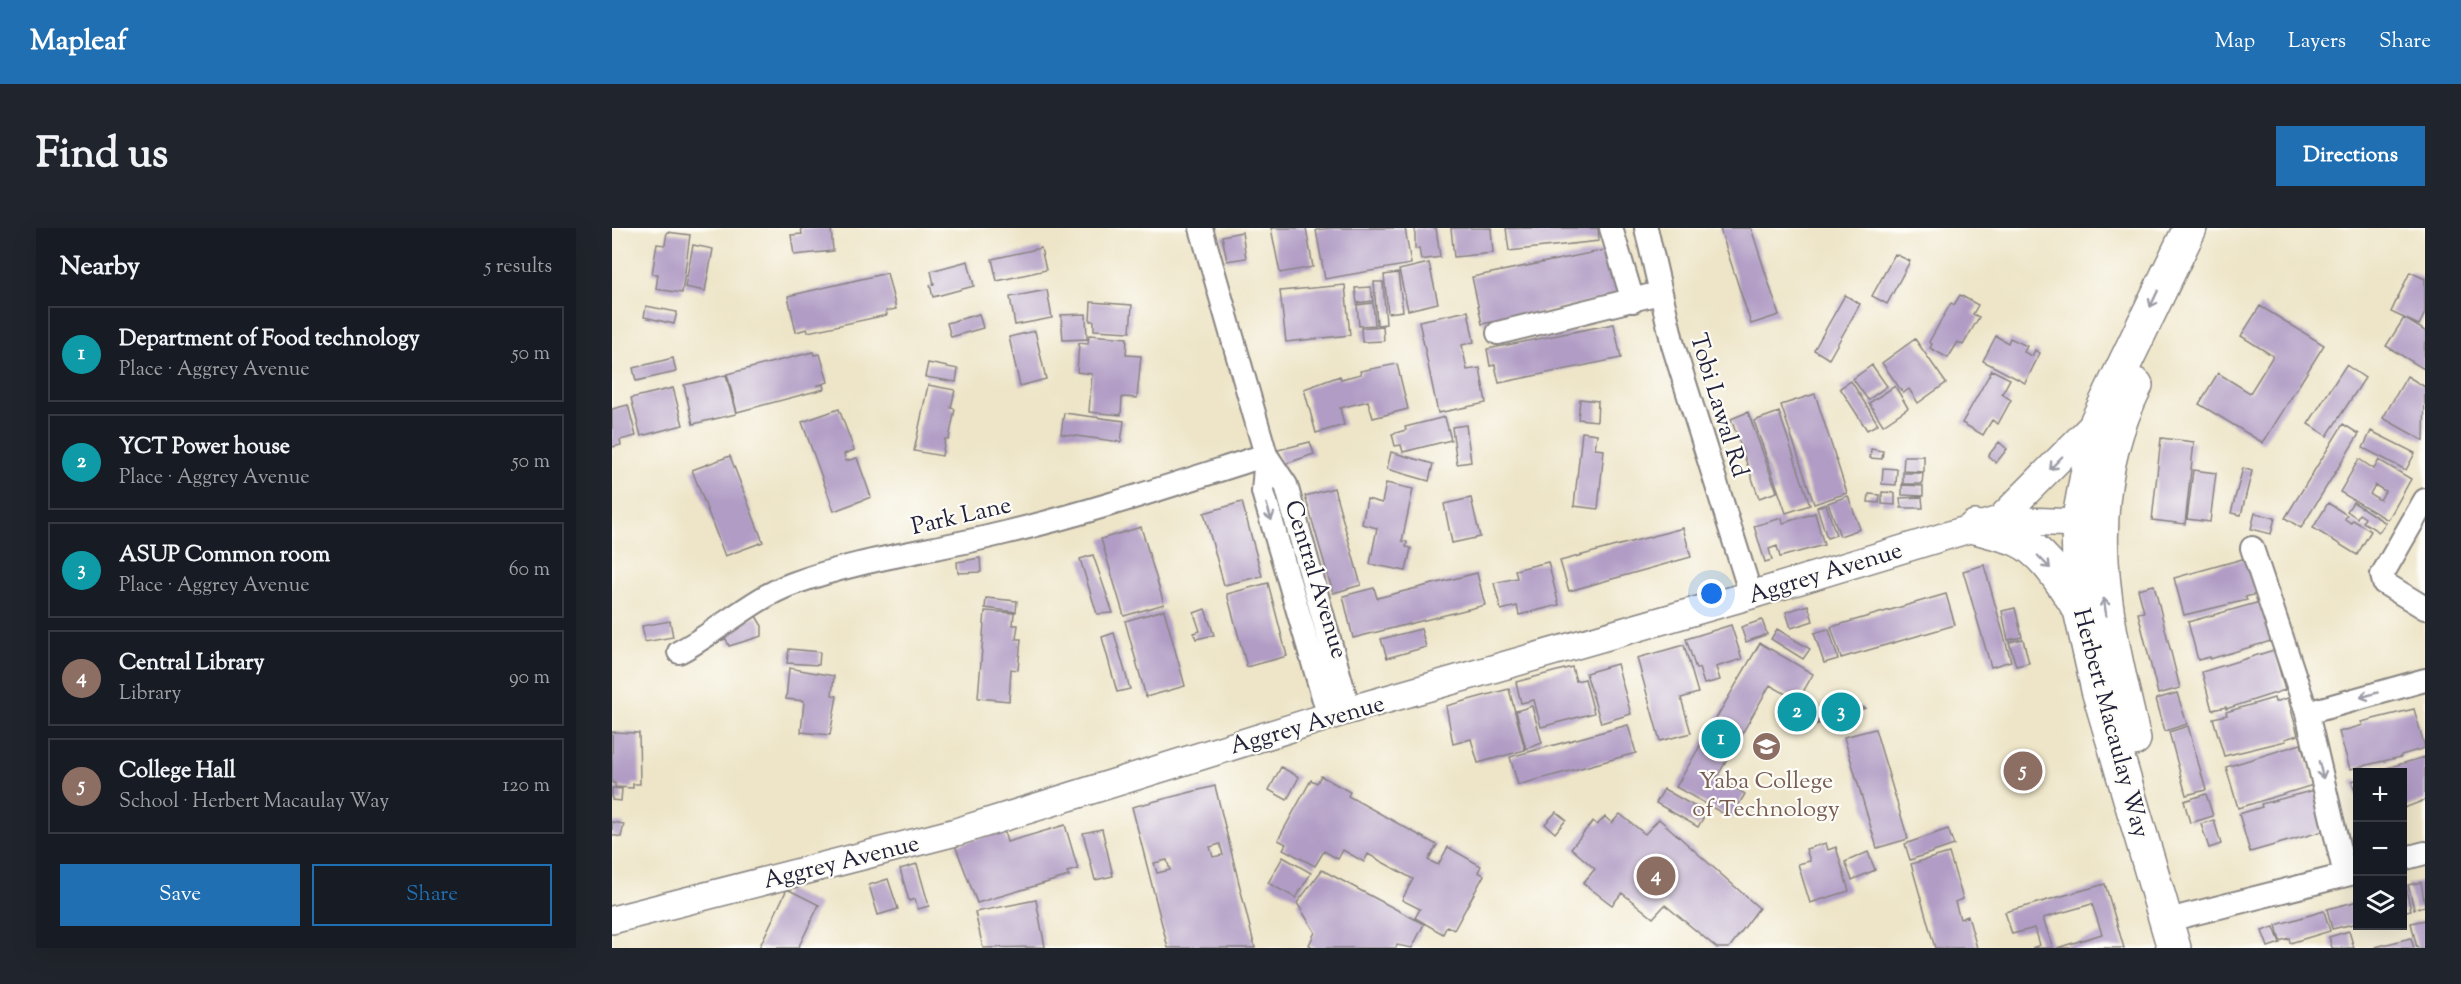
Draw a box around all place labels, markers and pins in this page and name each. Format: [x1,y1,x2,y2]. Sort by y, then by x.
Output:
pin: 2 [1778,690,1816,734]
pin: 3 [1822,690,1860,734]
pin: 1 [1702,716,1740,762]
school or university icon: Yaba College of Technology [1750,731,1782,763]
pin: 5 [2004,748,2042,794]
place label: Yaba College of Technology [1692,765,1840,827]
pin: 4 [1636,854,1676,898]

